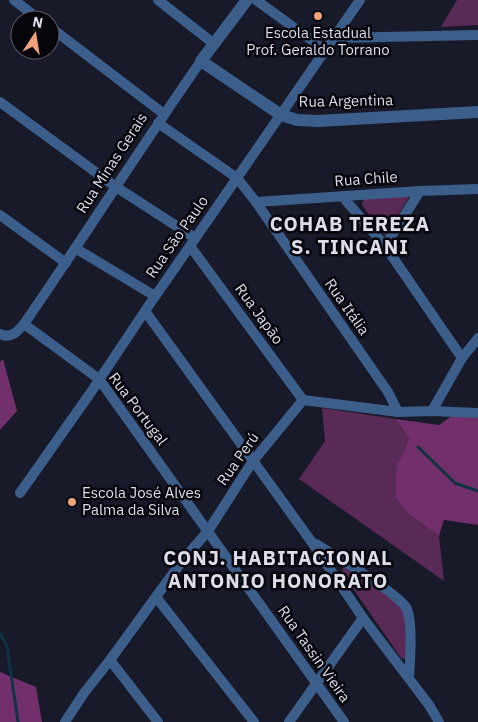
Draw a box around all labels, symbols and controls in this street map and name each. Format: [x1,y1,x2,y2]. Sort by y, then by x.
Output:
north arrow [10,10,60,60]
marker: Escola Estadual Prof. Geraldo Torrano [312,10,324,22]
text: N [31,12,45,32]
place label: Escola Estadual Prof. Geraldo Torrano [246,23,390,59]
street label: Rua Argentina [299,90,393,111]
street label: Rua Minas Gerais [72,109,151,217]
street label: Rua Chile [334,167,398,190]
street label: Rua São Paulo [141,192,212,282]
district label: COHAB TEREZA S. TINCANI [270,210,430,260]
street label: Rua Itália [321,275,374,339]
street label: Rua Japão [231,280,288,348]
street label: Rua Portugal [105,369,172,449]
street label: Rua Perú [212,428,263,489]
place label: Escola José Alves Palma da Silva [82,483,201,519]
marker: Escola José Alves Palma da Silva [66,496,78,508]
district label: CONJ. HABITACIONAL ANTONIO HONORATO [163,544,393,594]
street label: Rua Tassin Vieira [274,602,355,706]

